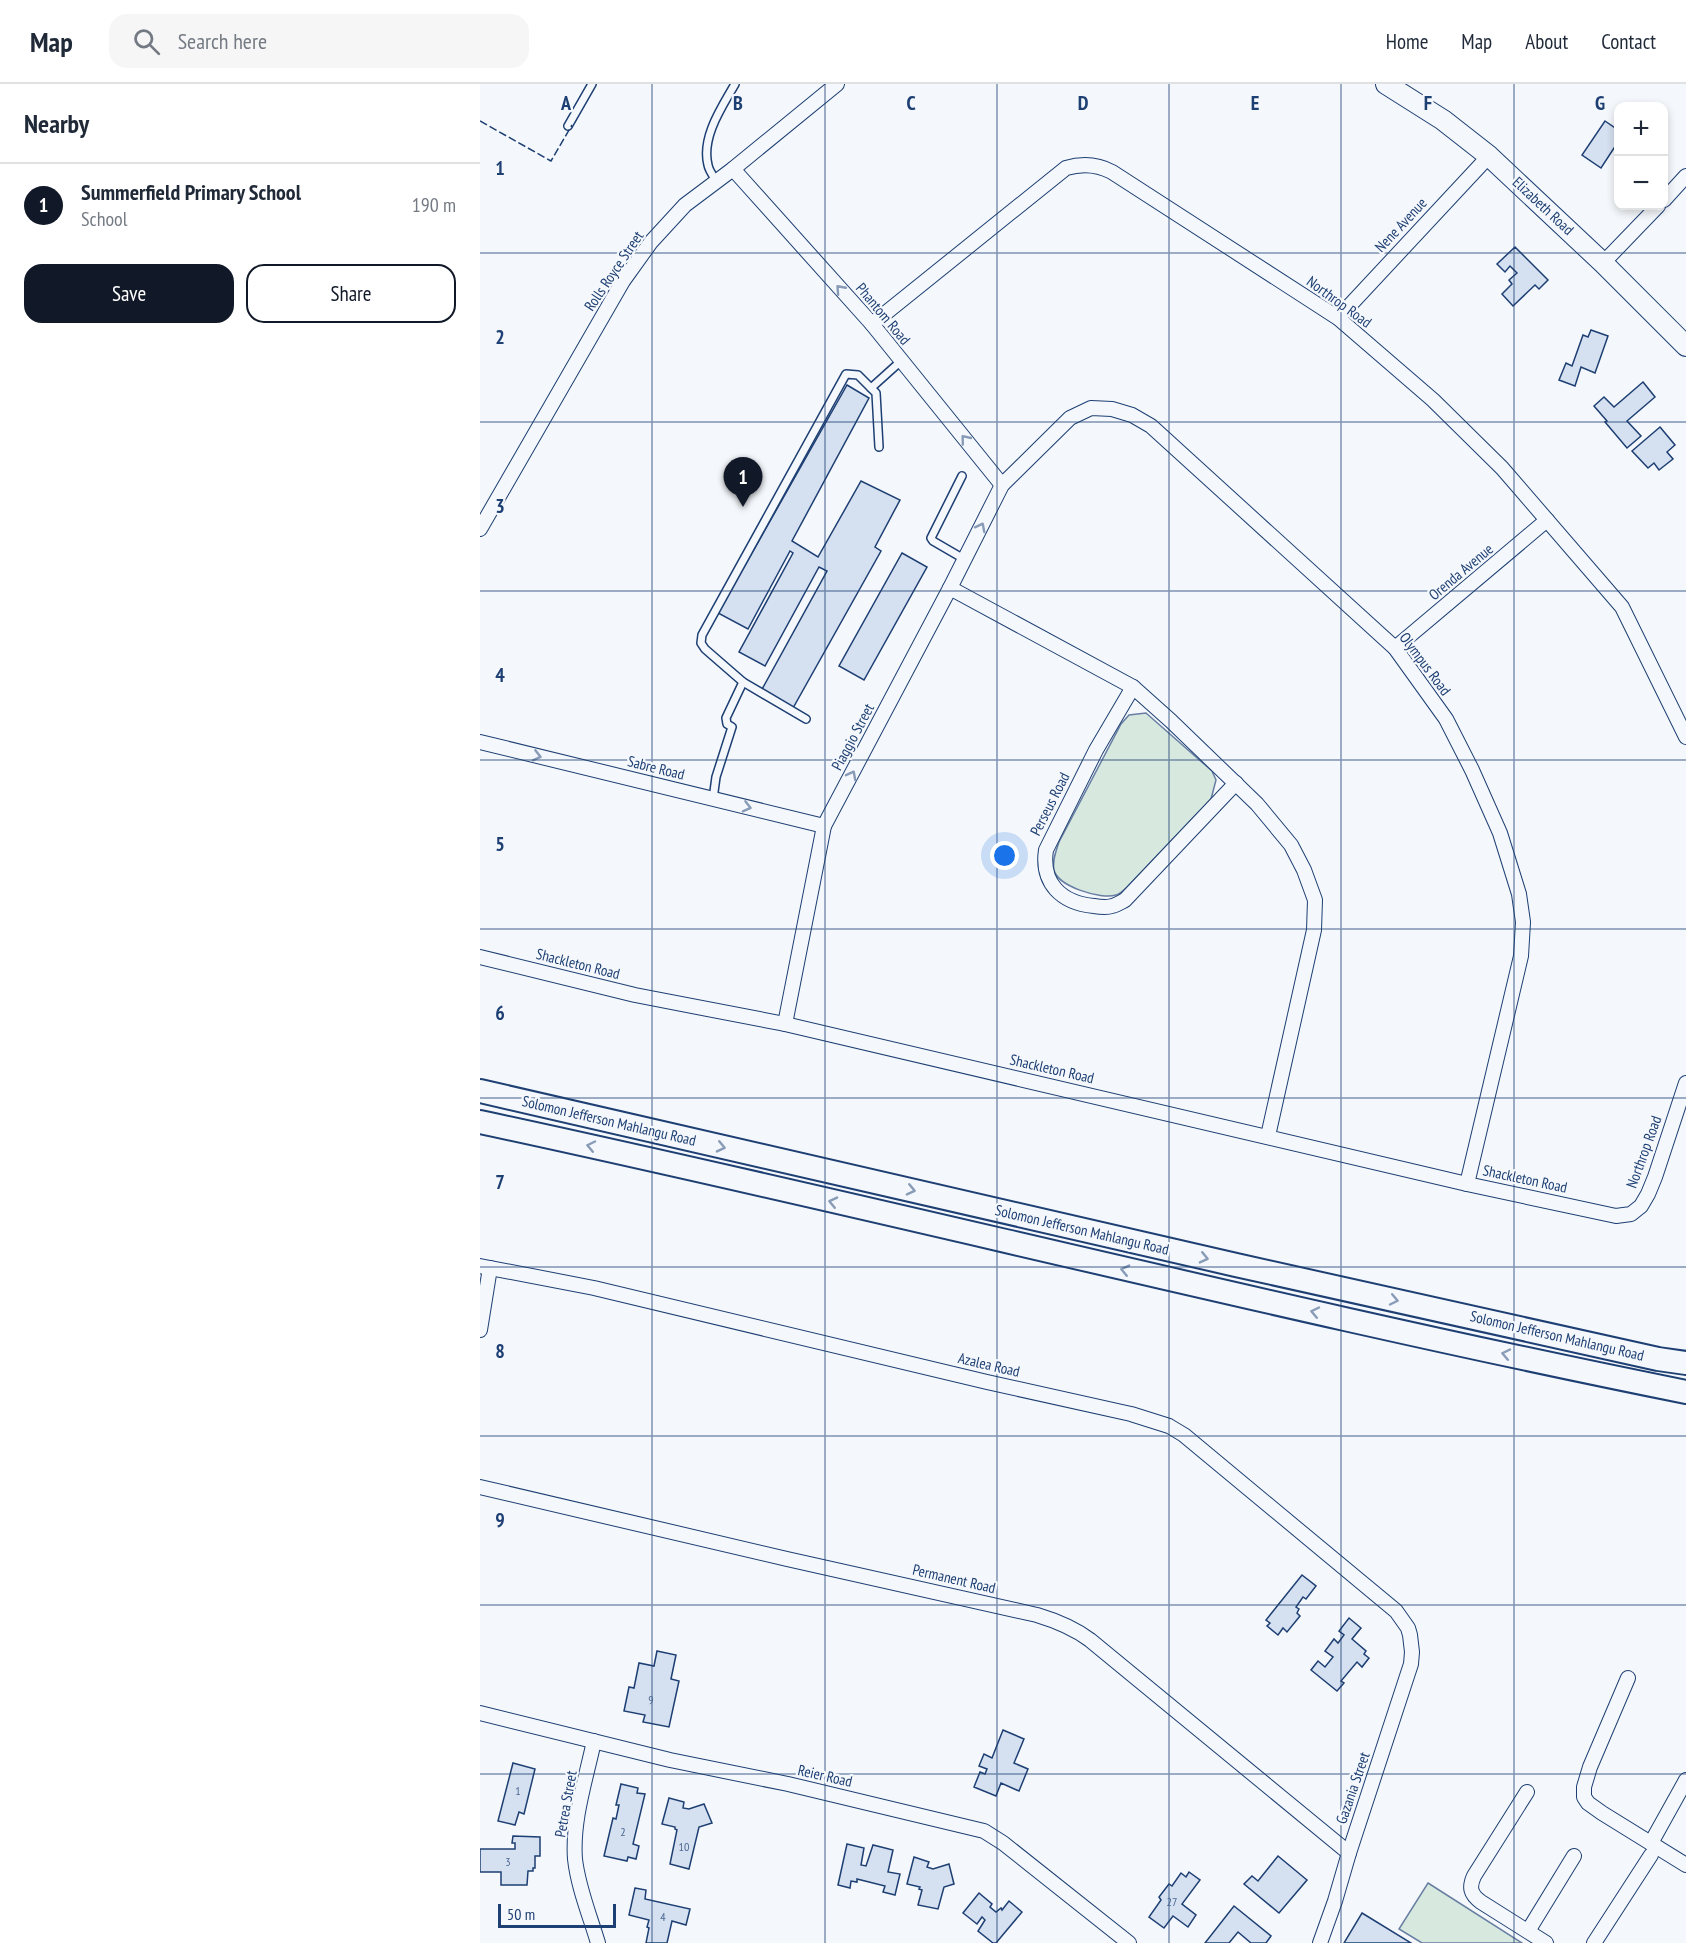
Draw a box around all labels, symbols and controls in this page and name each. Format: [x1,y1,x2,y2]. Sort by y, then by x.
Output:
search box [109,14,529,68]
text: Map [30,23,73,60]
icon: search [130,25,163,58]
text: Search here [178,27,267,55]
text: Home [1386,28,1428,55]
text: Map [1461,28,1492,55]
text: About [1525,28,1568,55]
text: Contact [1601,28,1656,55]
text: A [560,90,572,116]
text: B [733,90,743,116]
text: C [906,90,916,116]
text: D [1078,90,1089,116]
text: E [1251,90,1259,116]
text: F [1424,90,1432,116]
text: G [1595,90,1605,116]
map controls [1614,102,1668,210]
button: + [1614,102,1668,156]
text: Nearby [24,107,89,140]
text: 1 [495,155,505,181]
button: − [1614,156,1668,210]
street label: Elizabeth Road [1509,172,1578,239]
text: Summerfield Primary School [81,178,301,206]
text: 1 [39,192,48,218]
text: 190 m [412,192,456,218]
street label: Nene Avenue [1371,193,1431,256]
text: School [81,206,127,232]
street label: Rolls Royce Street [580,227,647,314]
button: Save [24,264,234,323]
button: Share [246,264,456,323]
street label: Northrop Road [1303,272,1375,332]
street label: Phantom Road [852,279,915,349]
one-way arrow [837,285,848,296]
text: 2 [495,324,505,350]
one-way arrow [962,435,973,446]
pin: 1 [724,458,762,507]
text: 3 [495,493,505,519]
one-way arrow [973,523,985,534]
street label: Orenda Avenue [1425,539,1497,604]
street label: Olympus Road [1396,628,1455,699]
text: 4 [495,662,505,688]
street label: Piaggio Street [827,700,878,773]
one-way arrow [532,748,542,761]
street label: Sabre Road [626,751,687,784]
street label: Perseus Road [1026,769,1074,838]
one-way arrow [844,770,856,781]
one-way arrow [741,800,751,813]
text: 5 [495,831,505,857]
your location [990,841,1019,870]
street label: Shackleton Road [534,944,622,983]
text: 6 [495,1000,505,1026]
street label: Shackleton Road [1008,1050,1096,1087]
street label: Solomon Jefferson Mahlangu Road [520,1091,698,1150]
street label: Northrop Road [1622,1113,1665,1191]
one-way arrow [716,1139,726,1152]
one-way arrow [586,1140,596,1153]
street label: Shackleton Road [1481,1160,1569,1197]
text: 7 [495,1169,505,1195]
one-way arrow [906,1183,916,1196]
one-way arrow [828,1196,838,1209]
street label: Solomon Jefferson Mahlangu Road [993,1200,1171,1259]
one-way arrow [1198,1250,1208,1263]
one-way arrow [1120,1264,1130,1277]
one-way arrow [1389,1293,1399,1306]
street label: Solomon Jefferson Mahlangu Road [1468,1306,1646,1365]
one-way arrow [1311,1307,1321,1320]
text: 8 [495,1338,505,1364]
street label: Azalea Road [956,1348,1022,1381]
one-way arrow [1501,1349,1511,1362]
text: 9 [495,1507,505,1533]
street label: Permanent Road [911,1560,998,1597]
house number: 9 [648,1692,654,1707]
street label: Gazania Street [1331,1749,1374,1826]
street label: Reier Road [796,1760,854,1791]
street label: Petrea Street [550,1769,581,1839]
house number: 1 [515,1783,521,1798]
house number: 2 [620,1824,626,1839]
house number: 10 [679,1839,689,1854]
house number: 3 [505,1854,511,1869]
house number: 27 [1167,1894,1177,1909]
scale bar [498,1901,616,1928]
text: 50 m [507,1904,535,1924]
house number: 4 [660,1909,666,1924]

